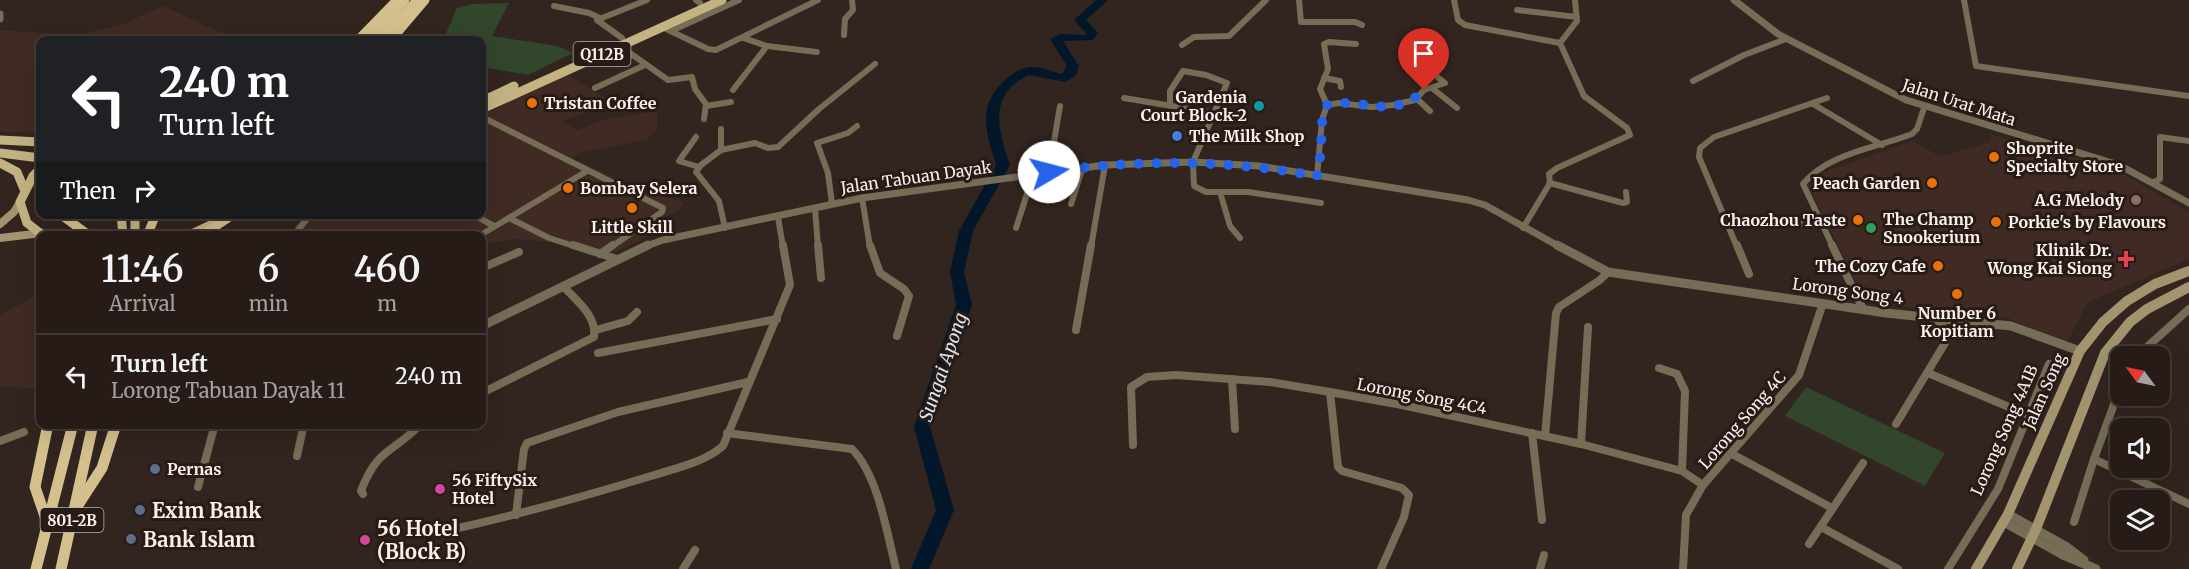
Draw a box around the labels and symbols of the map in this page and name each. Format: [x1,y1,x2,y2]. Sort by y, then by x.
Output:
pin [1398,28,1449,90]
road number: Q112B [574,42,630,66]
street label: Jalan Urat Mata [1899,74,2019,130]
place label: Gardenia Court Block-2 [1141,87,1247,125]
place label: Tristan Coffee [544,93,657,113]
marker: Tristan Coffee [525,96,539,110]
marker: Gardenia Court Block-2 [1252,99,1266,113]
place label: The Milk Shop [1189,126,1305,146]
marker: The Milk Shop [1170,129,1184,143]
place label: Shoprite Specialty Store [2006,138,2123,176]
position arrow [1017,140,1081,204]
marker: Shoprite Specialty Store [1987,150,2001,164]
street label: Jalan Tabuan Dayak [838,156,994,198]
place label: Peach Garden [1813,173,1920,193]
marker: Peach Garden [1925,176,1939,190]
place label: Bombay Selera [580,178,697,198]
marker: Bombay Selera [561,181,575,195]
place label: A.G Melody [2033,190,2125,210]
marker: A.G Melody [2129,193,2143,207]
marker: Little Skill [625,201,639,215]
place label: The Champ Snookerium [1883,209,1980,247]
place label: Chaozhou Taste [1720,210,1846,230]
place label: Porkie's by Flavours [2008,212,2166,232]
marker: Chaozhou Taste [1851,213,1865,227]
marker: Porkie's by Flavours [1989,215,2003,229]
place label: Little Skill [591,217,673,237]
marker: The Champ Snookerium [1864,221,1878,235]
place label: Klinik Dr. Wong Kai Siong [1986,240,2112,278]
marker: Klinik Dr. Wong Kai Siong [2117,250,2135,268]
place label: The Cozy Cafe [1815,256,1926,276]
marker: The Cozy Cafe [1931,259,1945,273]
street label: Lorong Song 4 [1791,273,1905,309]
marker: Number 6 Kopitiam [1950,287,1964,301]
place label: Number 6 Kopitiam [1918,303,1996,341]
water label: Sungai Apong [914,310,972,424]
north arrow [2110,346,2170,406]
street label: Jalan Song [2018,350,2070,433]
street label: Lorong Song 4A1B [1966,361,2042,498]
street label: Lorong Song 4C [1694,367,1790,473]
street label: Lorong Song 4C4 [1355,374,1489,418]
place label: Pernas [167,459,222,479]
marker: Pernas [148,462,162,476]
place label: 56 FiftySix Hotel [452,470,537,508]
marker: 56 FiftySix Hotel [433,482,447,496]
place label: Exim Bank [152,498,261,523]
marker: Exim Bank [133,503,147,517]
road number: 801-2B [40,508,104,532]
place label: 56 Hotel (Block B) [377,516,466,564]
place label: Bank Islam [143,527,255,552]
marker: Bank Islam [124,532,138,546]
marker: 56 Hotel (Block B) [358,533,372,547]

